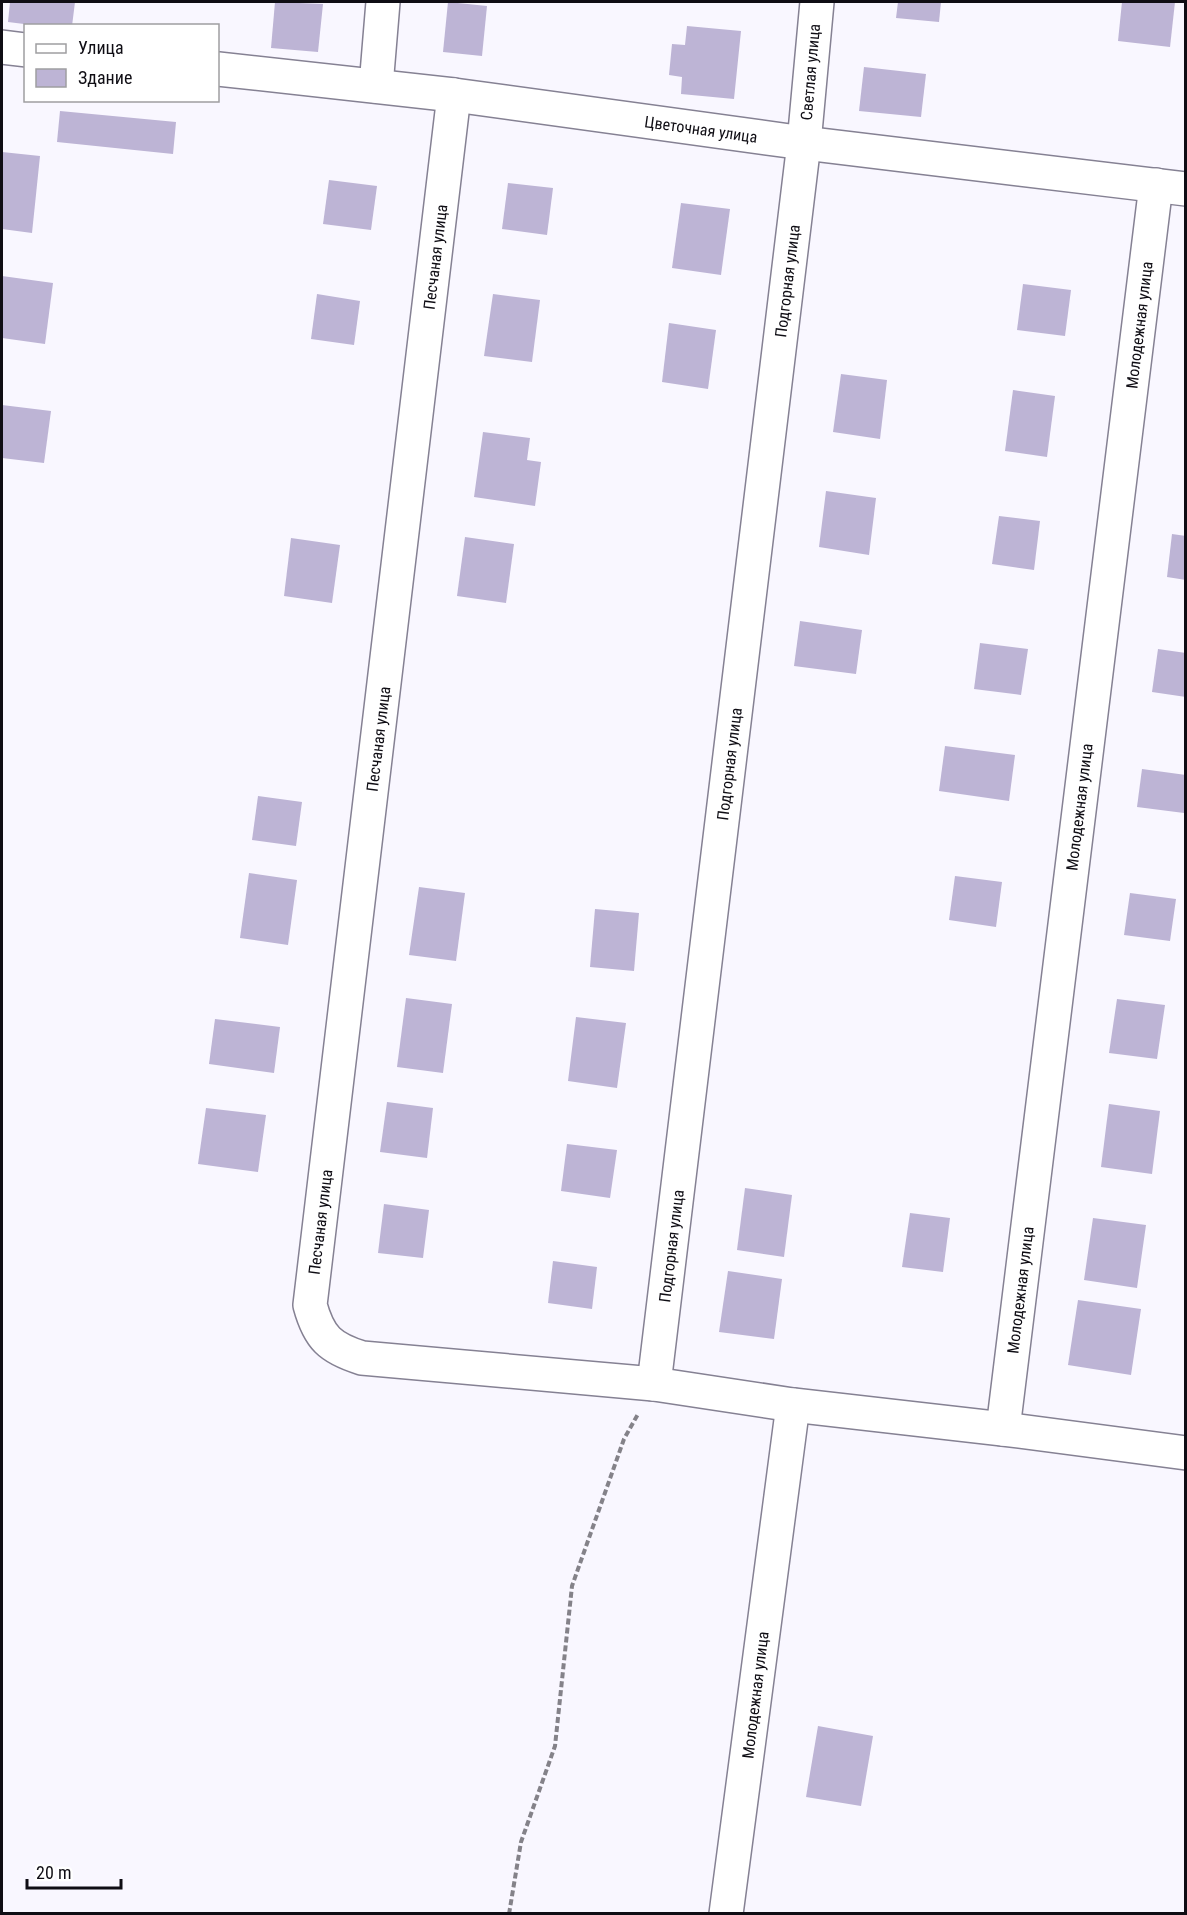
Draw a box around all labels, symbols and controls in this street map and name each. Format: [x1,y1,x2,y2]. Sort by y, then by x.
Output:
street label: Светлая улица [797,23,824,121]
legend [24,24,219,102]
text: Улица [78,37,124,58]
text: Здание [78,67,132,88]
street label: Цветочная улица [643,112,759,147]
street label: Песчаная улица [420,203,451,311]
street label: Подгорная улица [771,224,804,339]
street label: Молодежная улица [1122,260,1157,390]
street label: Песчаная улица [363,685,394,793]
street label: Подгорная улица [713,707,746,822]
street label: Молодежная улица [1062,742,1097,872]
street label: Песчаная улица [305,1168,336,1276]
street label: Подгорная улица [655,1189,688,1304]
street label: Молодежная улица [1003,1225,1038,1355]
street label: Молодежная улица [738,1630,773,1760]
scale bar [27,1852,122,1890]
text: 20 m [36,1862,71,1883]

